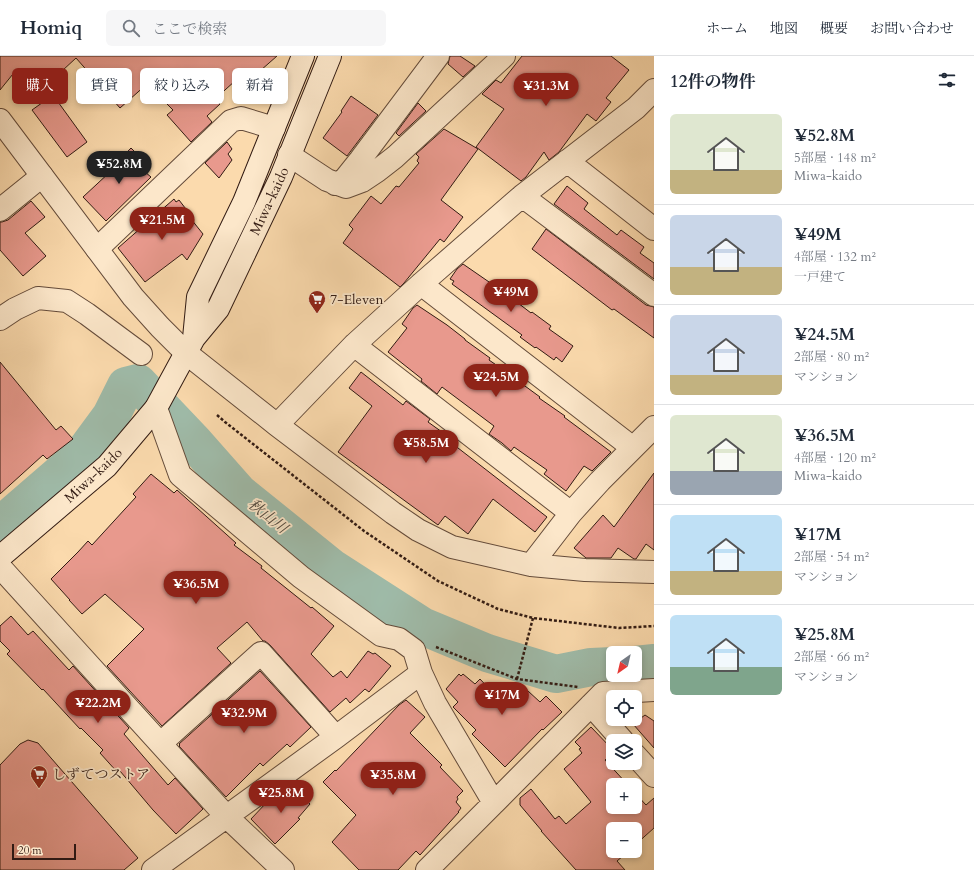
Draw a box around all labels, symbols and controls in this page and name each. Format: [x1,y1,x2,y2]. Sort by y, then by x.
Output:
search box [106,10,386,46]
text: Homiq [20,15,82,41]
icon: search [120,17,142,39]
text: ここで検索 [152,19,227,39]
text: ホーム [706,19,748,38]
text: 地図 [770,19,798,38]
text: 概要 [820,19,848,38]
text: お問い合わせ [870,19,954,38]
chip: 購入 [12,68,68,104]
chip: 賃貸 [76,68,132,104]
chip: 絞り込み [140,68,224,104]
chip: 新着 [232,68,288,104]
icon: filters [936,69,958,91]
text: 12件の物件 [670,70,755,93]
pin: ¥31.3M [513,73,579,107]
text: ¥31.3M [523,77,569,95]
text: ¥52.8M [794,124,855,147]
icon: home [702,130,750,178]
text: 5部屋 · 148 m² [794,149,876,167]
pin: ¥52.8M [86,151,152,185]
text: ¥52.8M [96,155,142,173]
street label: Miwa-kaido [245,164,294,238]
text: Miwa-kaido [794,167,862,185]
pin: ¥21.5M [129,207,195,241]
text: ¥21.5M [139,211,185,229]
text: ¥49M [794,223,841,246]
icon: home [702,231,750,279]
text: 4部屋 · 132 m² [794,248,876,266]
text: 一戸建て [794,268,846,286]
pin: ¥49M [487,279,535,313]
text: ¥49M [493,283,529,301]
supermarket icon: 7-Eleven [307,289,327,314]
place label: 7-Eleven [330,290,383,309]
text: ¥24.5M [794,323,855,346]
icon: home [702,331,750,379]
text: 2部屋 · 80 m² [794,348,869,366]
pin: ¥24.5M [463,364,529,398]
text: ¥24.5M [473,368,519,386]
text: マンション [794,368,858,386]
text: ¥36.5M [794,424,855,447]
pin: ¥58.5M [393,430,459,464]
icon: home [702,431,750,479]
text: ¥58.5M [403,434,449,452]
street label: Miwa-kaido [60,443,127,507]
text: 4部屋 · 120 m² [794,449,876,467]
text: Miwa-kaido [794,467,862,485]
water label: 秋山川 [244,494,293,539]
text: ¥17M [794,523,841,546]
icon: home [702,531,750,579]
text: 2部屋 · 54 m² [794,548,869,566]
text: マンション [794,568,858,586]
pin: ¥36.5M [163,571,229,605]
text: ¥36.5M [173,575,219,593]
text: ¥25.8M [794,623,855,646]
icon: home [702,631,750,679]
north arrow [606,646,642,682]
map controls [606,646,642,858]
text: 2部屋 · 66 m² [794,648,869,666]
text: マンション [794,668,858,686]
pin: ¥17M [478,682,526,716]
text: ¥17M [484,686,520,704]
pin: ¥22.2M [65,690,131,724]
button: locate [606,690,642,726]
text: ¥22.2M [75,694,121,712]
pin: ¥32.9M [211,700,277,734]
text: ¥32.9M [221,704,267,722]
button: layers [606,734,642,770]
pin: ¥35.8M [360,762,426,796]
supermarket icon: しずてつストア [29,764,49,789]
place label: しずてつストア [52,765,150,784]
text: ¥35.8M [370,766,416,784]
button: + [606,778,642,814]
pin: ¥25.8M [248,780,314,814]
text: ¥25.8M [258,784,304,802]
button: − [606,822,642,858]
scale bar [12,842,76,861]
text: 20 m [18,843,42,858]

